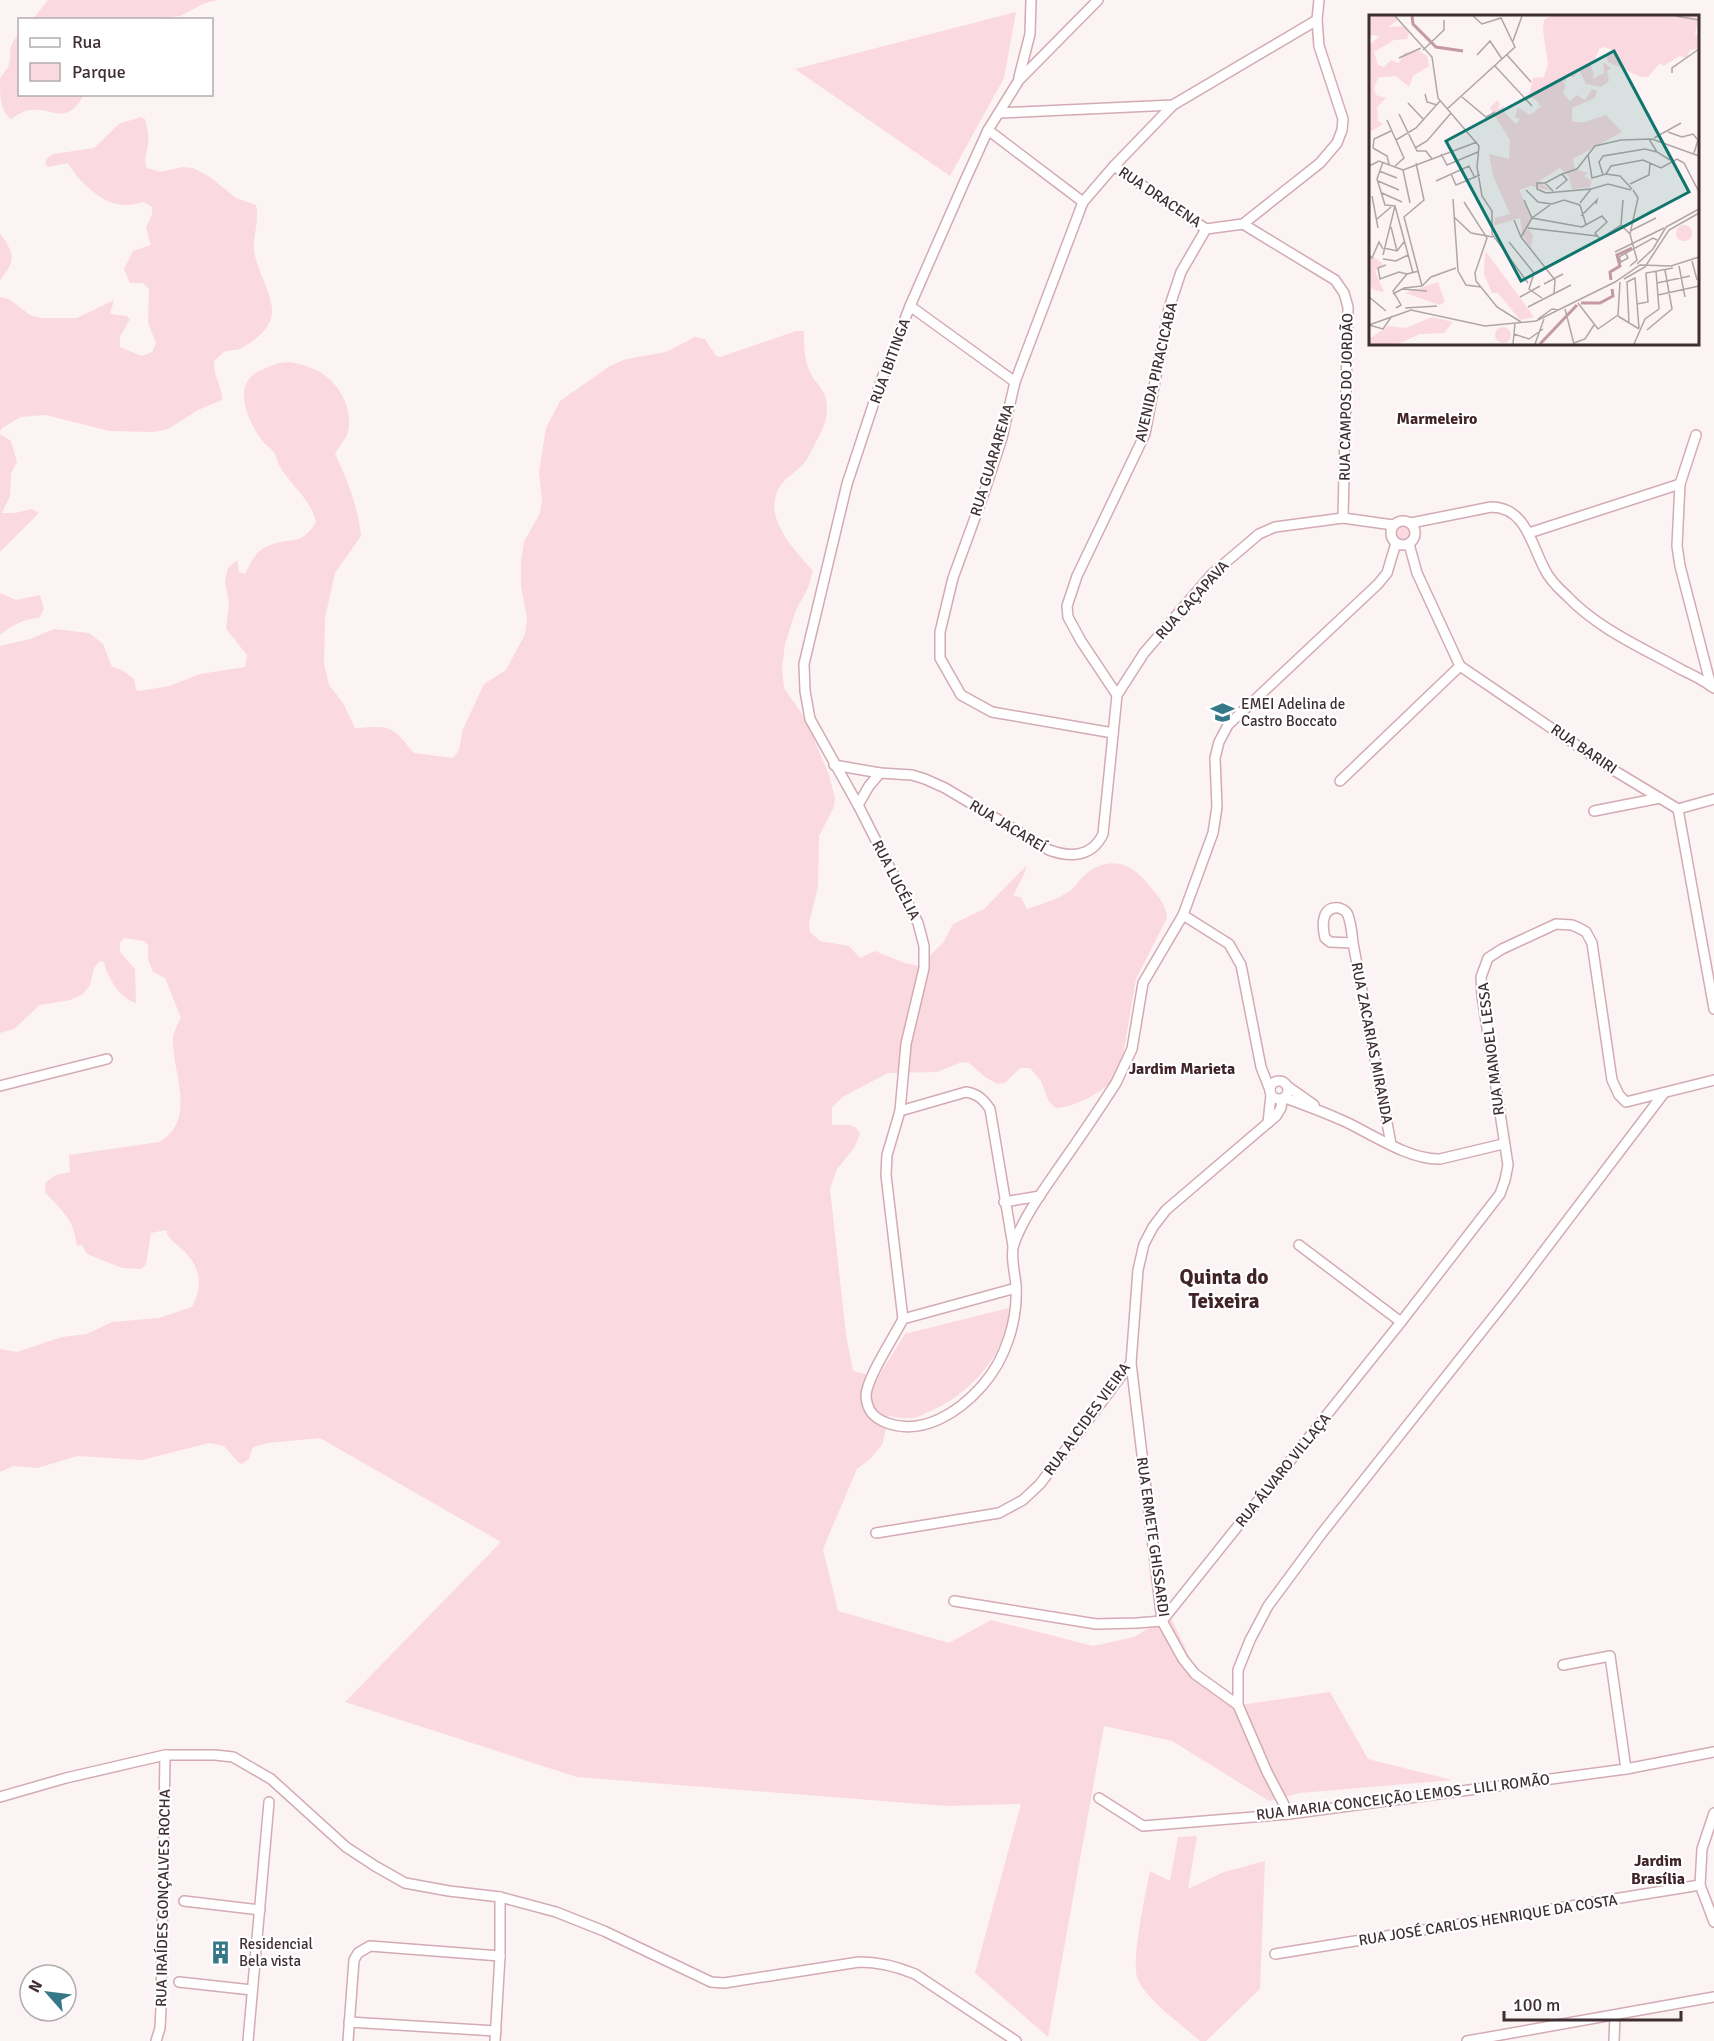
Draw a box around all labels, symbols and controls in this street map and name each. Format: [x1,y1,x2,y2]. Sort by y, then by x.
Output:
inset map [1369,15,1699,345]
legend [18,18,213,96]
text: Rua [72,31,101,53]
text: Parque [72,61,126,83]
street label: RUA DRACENA [1115,163,1205,231]
street label: AVENIDA PIRACICABA [1131,300,1181,444]
street label: RUA CAMPOS DO JORDÃO [1335,313,1356,481]
street label: RUA IBITINGA [866,316,914,406]
street label: RUA GUARAREMA [966,402,1018,518]
district label: Marmeleiro [1397,409,1477,429]
street label: RUA CAÇAPAVA [1152,557,1232,643]
place label: EMEI Adelina de Castro Boccato [1241,695,1345,730]
school or university icon: EMEI Adelina de Castro Boccato [1210,700,1236,726]
street label: RUA BARIRI [1547,720,1621,778]
street label: RUA JACAREÍ [966,795,1051,856]
street label: RUA LUCÉLIA [868,837,925,923]
street label: RUA ZACARIAS MIRANDA [1347,961,1397,1125]
street label: RUA MANOEL LESSA [1474,981,1508,1117]
district label: Jardim Marieta [1129,1059,1235,1079]
district label: Quinta do Teixeira [1180,1264,1268,1314]
street label: RUA ALCIDES VIEIRA [1040,1359,1134,1479]
street label: RUA ÁLVARO VILLAÇA [1231,1409,1334,1531]
street label: RUA ERMETE GHISSARDI [1133,1456,1173,1618]
street label: RUA MARIA CONCEIÇÃO LEMOS - LILI ROMÃO [1255,1769,1551,1824]
street label: RUA IRAÍDES GONÇALVES ROCHA [151,1789,174,2007]
district label: Jardim Brasília [1631,1851,1685,1889]
street label: RUA JOSÉ CARLOS HENRIQUE DA COSTA [1357,1890,1619,1949]
place label: Residencial Bela vista [239,1935,313,1970]
building icon: Residencial Bela vista [208,1940,234,1966]
north arrow [18,1963,78,2023]
text: N [24,1977,47,1996]
scale bar [1504,1984,1681,2022]
text: 100 m [1513,1994,1560,2016]

